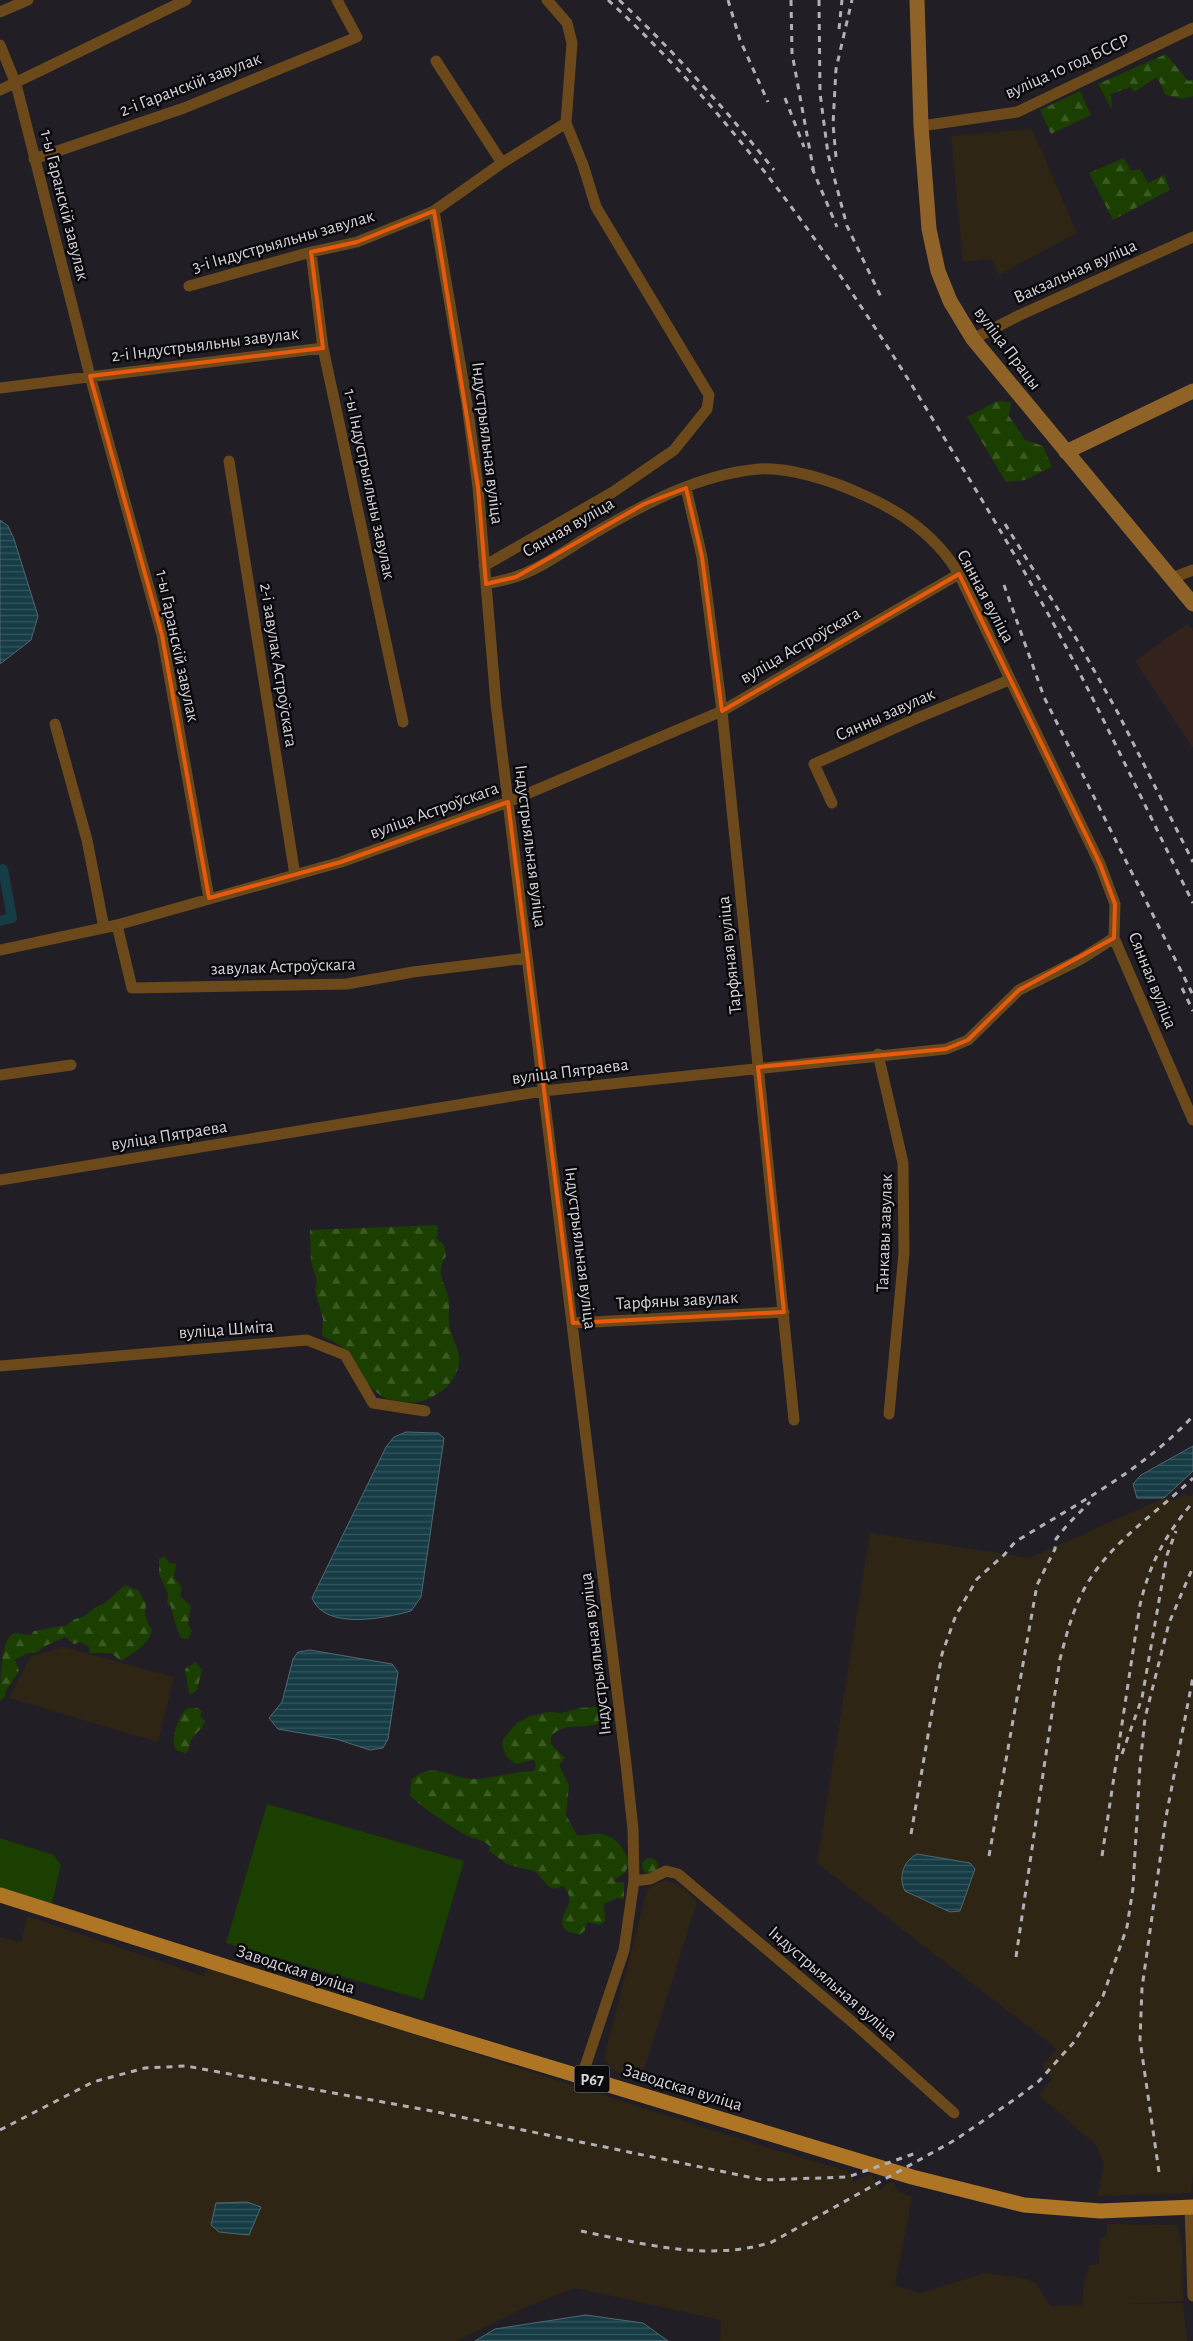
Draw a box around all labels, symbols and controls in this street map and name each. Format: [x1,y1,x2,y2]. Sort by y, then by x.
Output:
street label: вуліца 10 год БССР [1002,31,1132,102]
street label: 2-і Гаранскій завулак [117,49,264,120]
street label: 1-ы Гаранскій завулак [37,128,92,283]
street label: 3-і Індустрыяльны завулак [190,207,377,277]
street label: Вакзальная вуліца [1011,237,1140,307]
street label: вуліца Працы [970,304,1044,393]
street label: 2-і Індустрыяльны завулак [110,324,301,365]
street label: Індустрыяльная вуліца [468,361,506,526]
street label: 1-ы Індустрыяльны завулак [340,388,398,582]
street label: Сянная вуліца [520,494,617,561]
street label: Сянная вуліца [953,547,1017,646]
street label: 1-ы Гаранскій завулак [152,569,202,724]
street label: 2-і завулак Астроўскага [256,582,300,749]
street label: вуліца Астроўскага [737,604,864,688]
street label: Сянны завулак [833,685,938,745]
street label: Індустрыяльная вуліца [511,764,549,929]
street label: вуліца Астроўскага [368,779,501,843]
street label: Тарфяная вуліца [715,895,745,1015]
street label: Сянная вуліца [1125,929,1180,1031]
street label: завулак Астроўскага [210,955,356,979]
street label: вуліца Пятраева [511,1056,630,1088]
street label: вуліца Пятраева [110,1118,229,1154]
street label: Індустрыяльная вуліца [561,1166,599,1331]
street label: Танкавы завулак [874,1173,896,1293]
street label: Тарфяны завулак [615,1289,739,1313]
street label: вуліца Шміта [178,1318,274,1342]
street label: Індустрыяльная вуліца [577,1571,615,1736]
street label: Індустрыяльная вуліца [765,1923,900,2044]
street label: Заводская вуліца [234,1942,357,1998]
street label: Заводская вуліца [621,2061,744,2115]
road number: Р67 [574,2066,610,2092]

